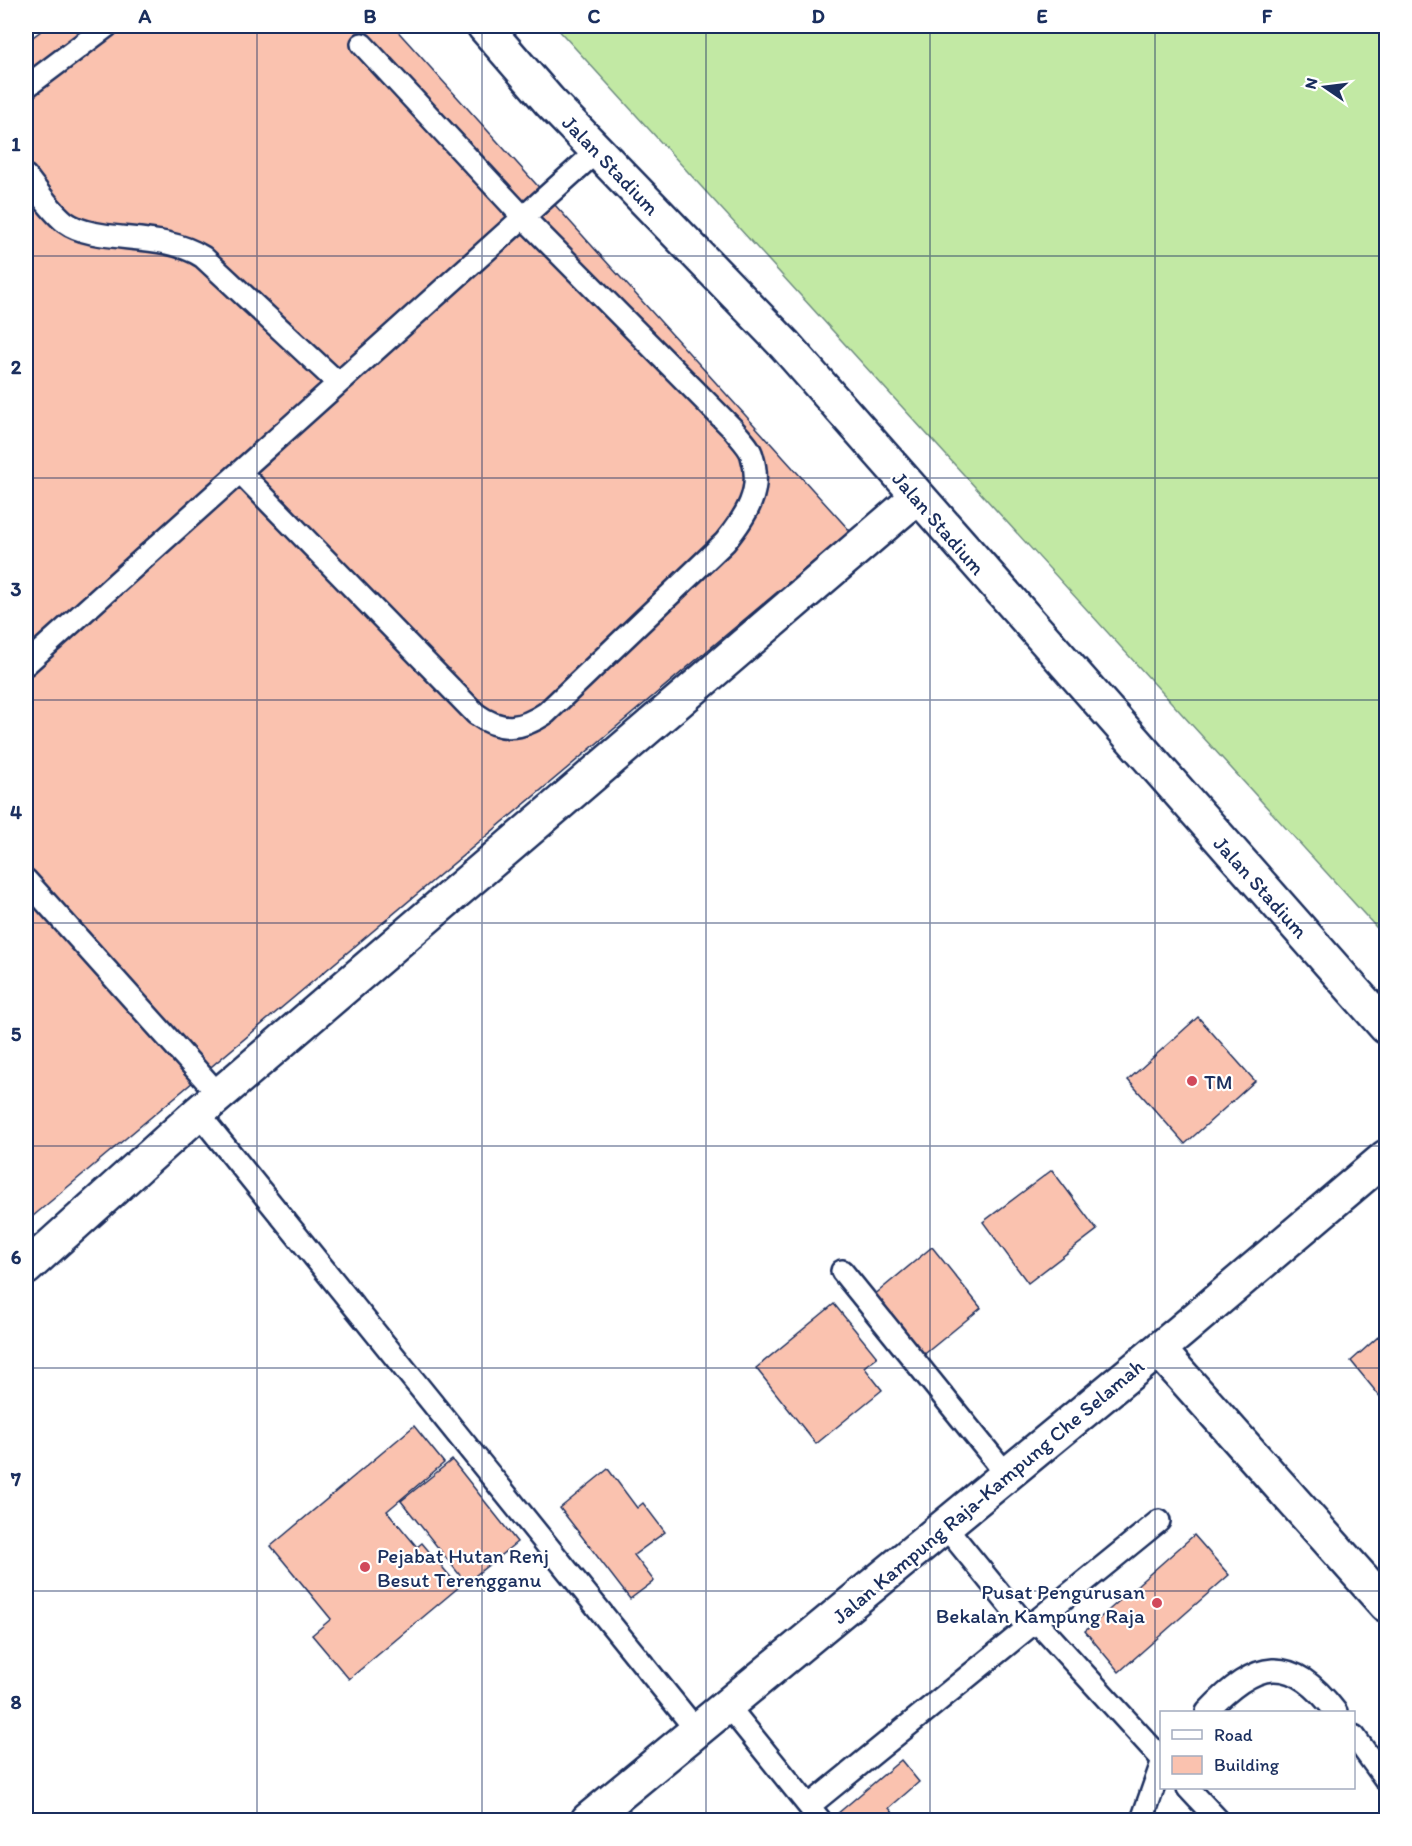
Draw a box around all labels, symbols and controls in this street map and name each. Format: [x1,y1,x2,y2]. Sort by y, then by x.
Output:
text: A [138,4,152,28]
text: B [364,4,377,28]
text: C [588,4,601,28]
text: D [811,4,825,28]
text: E [1036,4,1048,28]
text: F [1262,4,1273,28]
north arrow [1295,57,1355,117]
text: N [1300,76,1321,91]
street label: Jalan Stadium [557,110,665,220]
text: 1 [11,132,21,156]
text: 2 [11,355,22,379]
street label: Jalan Stadium [887,466,991,580]
text: 3 [11,577,22,601]
text: 4 [10,800,22,824]
street label: Jalan Stadium [1209,831,1313,943]
text: 5 [11,1022,22,1046]
place label: TM [1204,1069,1233,1094]
marker: TM [1185,1074,1199,1088]
text: 6 [11,1245,22,1269]
street label: Jalan Kampung Raja-Kampung Che Selamah [827,1353,1149,1629]
text: 7 [10,1467,21,1491]
place label: Pejabat Hutan Renj Besut Terengganu [377,1543,549,1592]
marker: Pejabat Hutan Renj Besut Terengganu [358,1560,372,1574]
place label: Pusat Pengurusan Bekalan Kampung Raja [936,1579,1145,1628]
marker: Pusat Pengurusan Bekalan Kampung Raja [1150,1596,1164,1610]
text: 8 [11,1690,22,1714]
legend [1160,1711,1355,1789]
text: Road [1214,1724,1253,1746]
text: Building [1214,1754,1280,1776]

